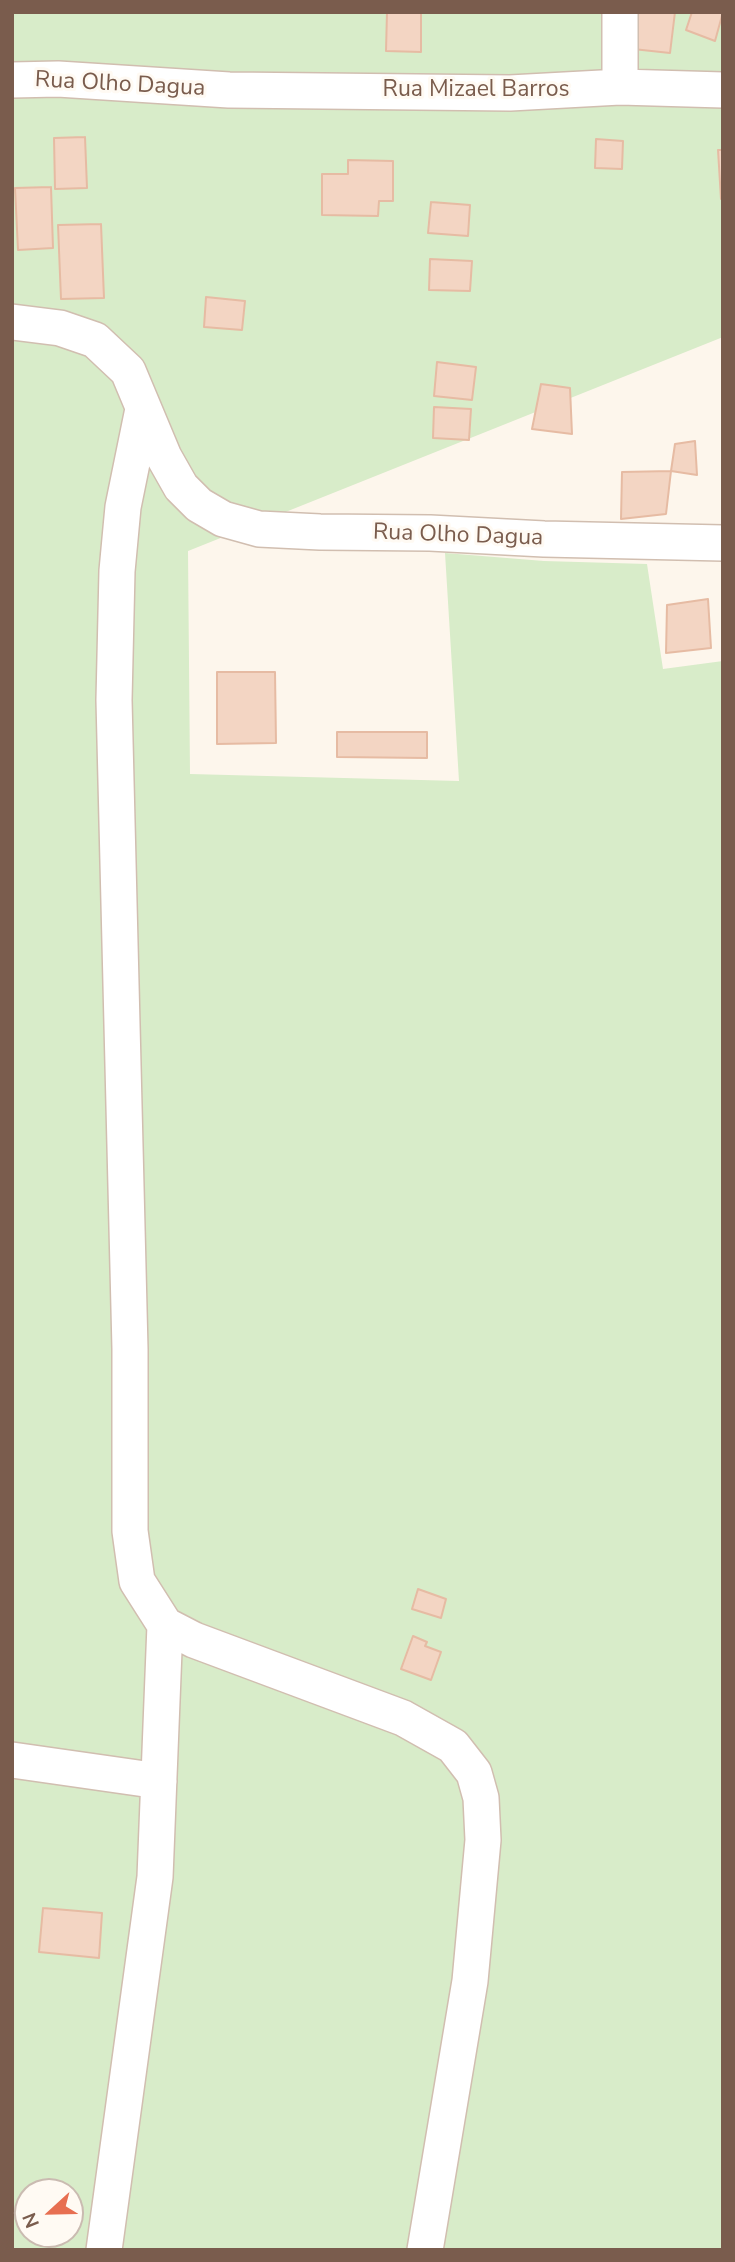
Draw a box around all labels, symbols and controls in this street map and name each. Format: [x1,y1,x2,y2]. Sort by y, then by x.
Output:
street label: Rua Olho Dagua [34,67,206,103]
street label: Rua Mizael Barros [383,76,569,104]
street label: Rua Olho Dagua [372,519,544,553]
north arrow [14,2178,84,2248]
text: N [17,2209,46,2232]

